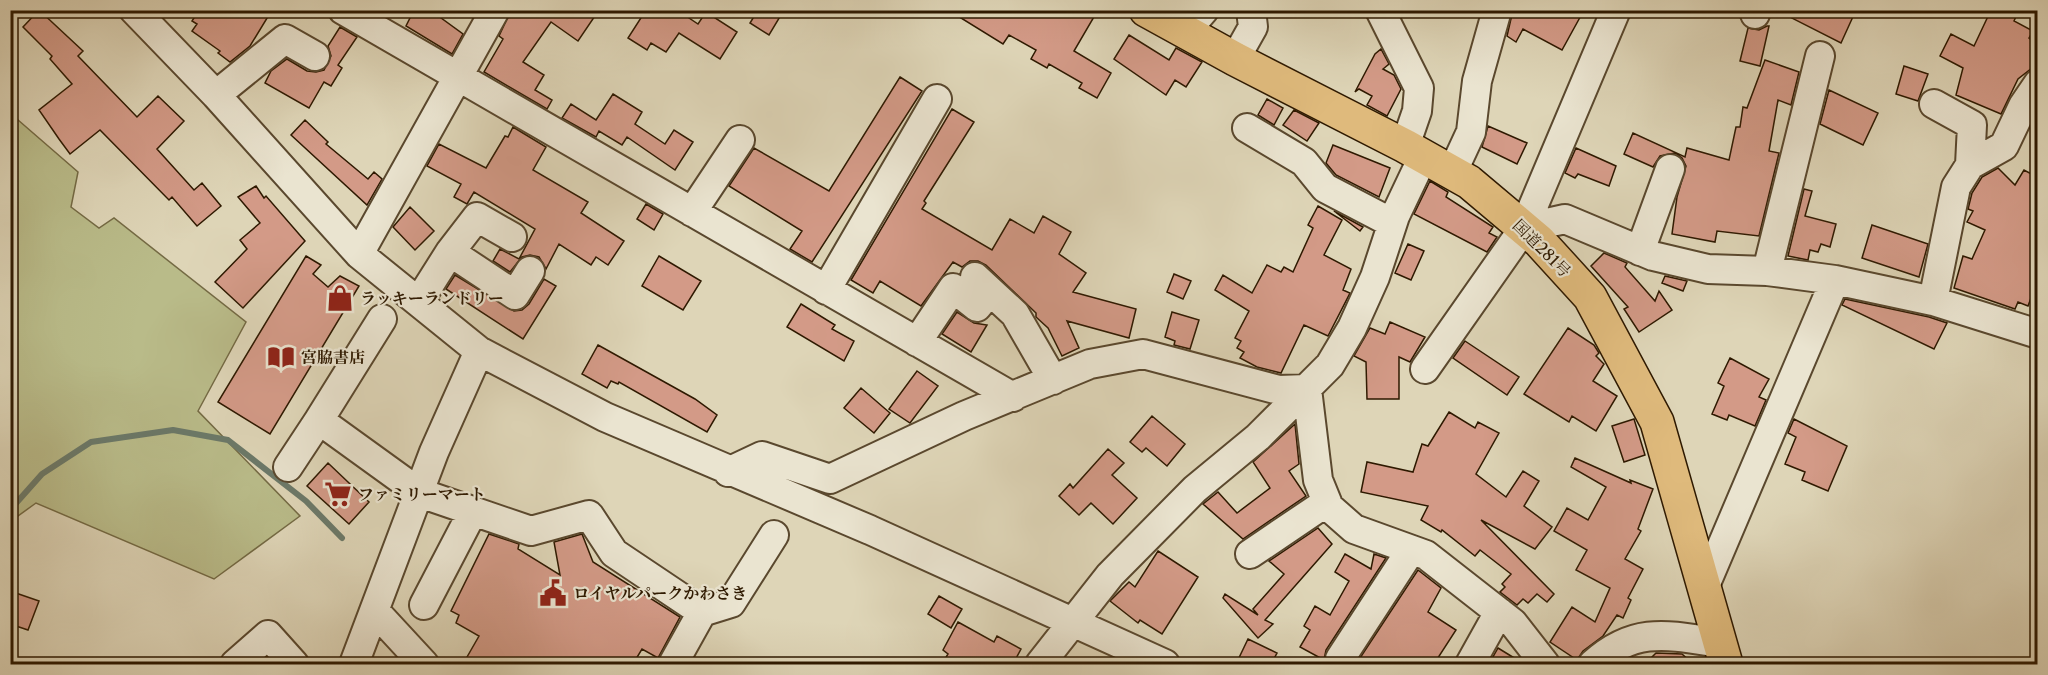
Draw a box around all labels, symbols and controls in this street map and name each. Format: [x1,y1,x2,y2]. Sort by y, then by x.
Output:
street label: 国道281号 [1509,215,1575,281]
shop icon: ラッキーランドリー [325,283,355,313]
place label: ラッキーランドリー [360,288,504,308]
library icon: 宮脇書店 [266,342,296,372]
place label: 宮脇書店 [301,347,365,367]
supermarket icon: ファミリーマート [323,479,353,509]
place label: ファミリーマート [358,484,486,504]
public building icon: ロイヤルパークかわさき [538,578,568,608]
place label: ロイヤルパークかわさき [573,583,747,603]

